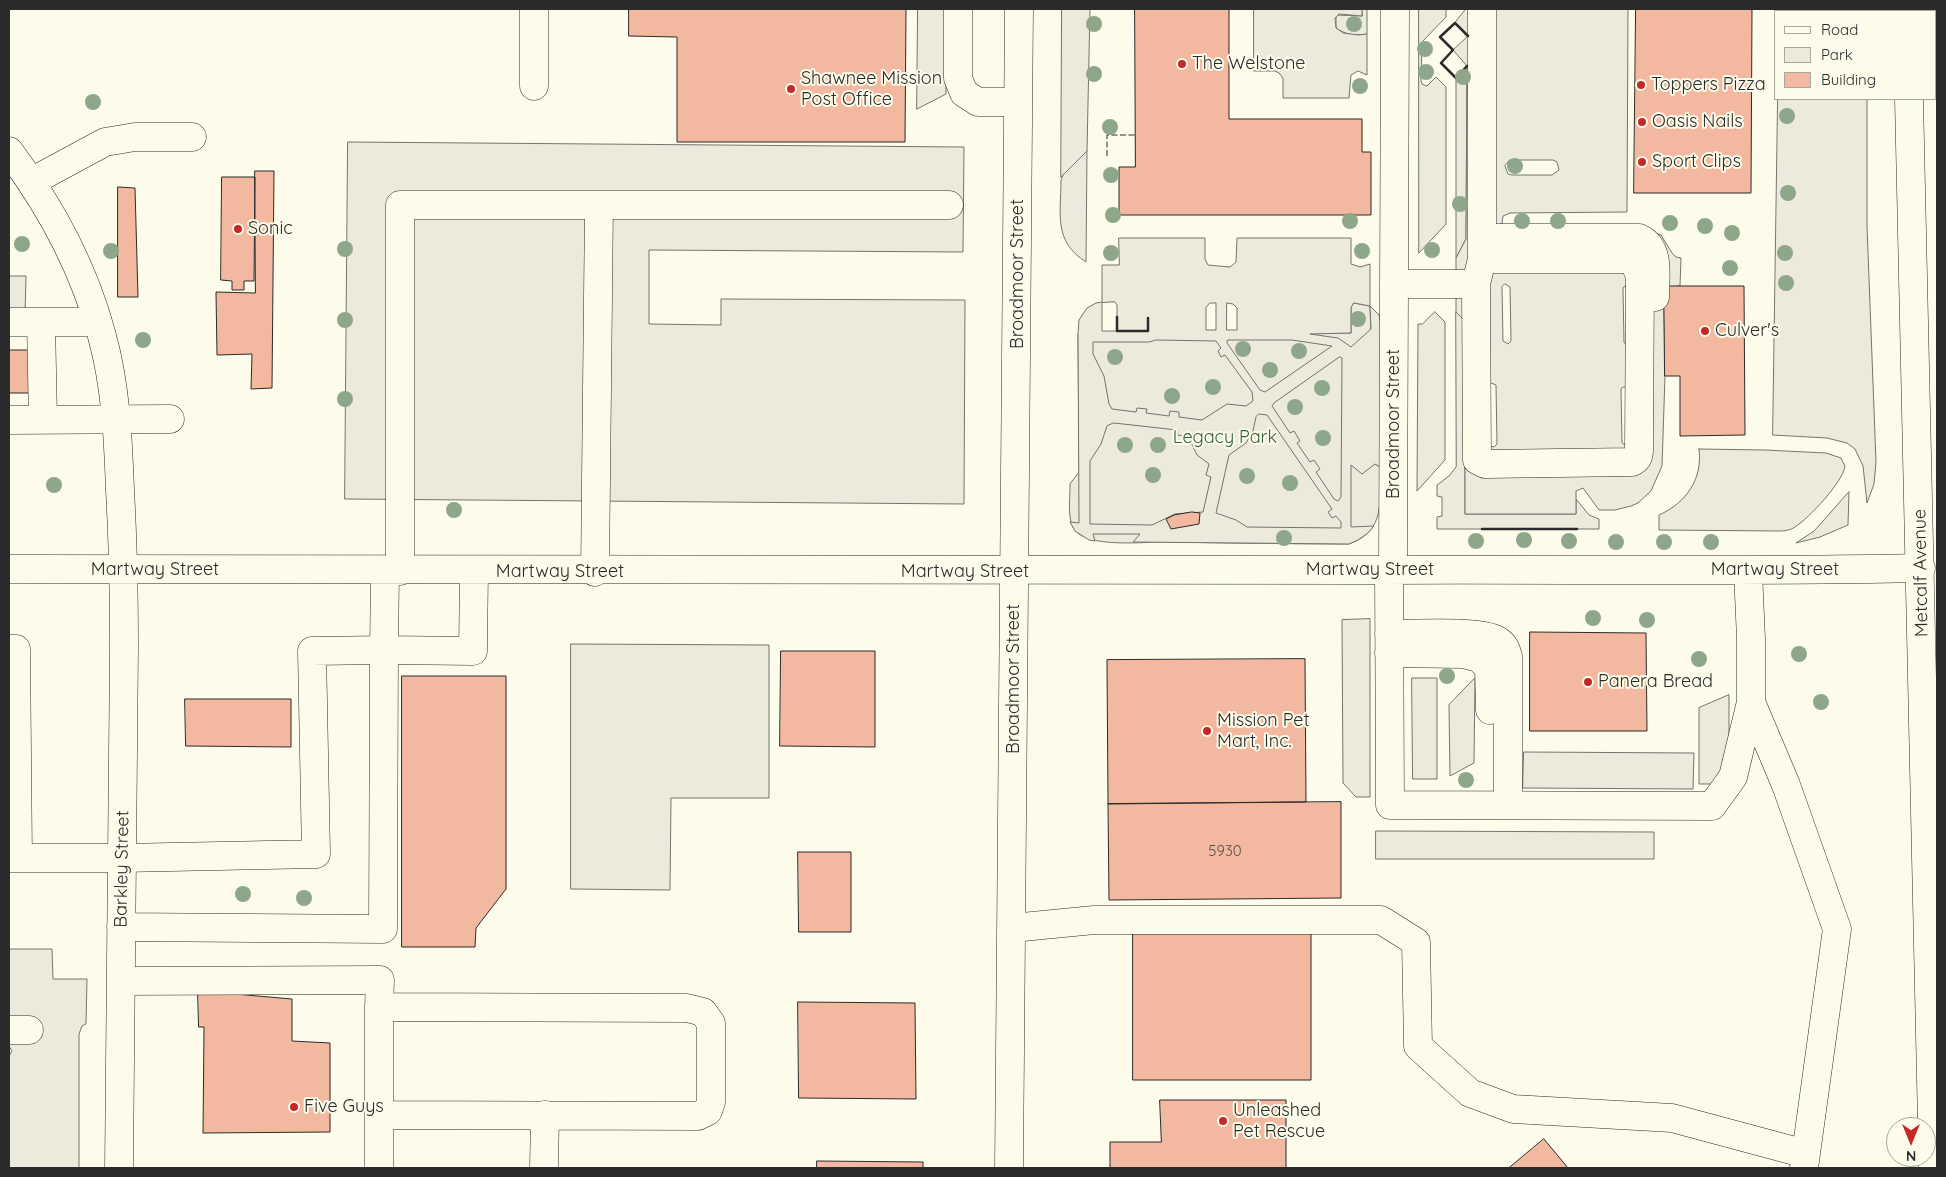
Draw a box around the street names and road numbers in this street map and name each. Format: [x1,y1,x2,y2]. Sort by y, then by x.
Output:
street label: Broadmoor Street [1007,199,1029,349]
street label: Broadmoor Street [1383,349,1405,499]
street label: Metcalf Avenue [1909,509,1933,637]
street label: Martway Street [91,559,219,581]
street label: Martway Street [1306,559,1434,581]
street label: Martway Street [1711,559,1839,581]
street label: Martway Street [496,561,624,583]
street label: Martway Street [901,561,1029,583]
street label: Broadmoor Street [1003,604,1025,754]
street label: Barkley Street [110,810,134,928]

